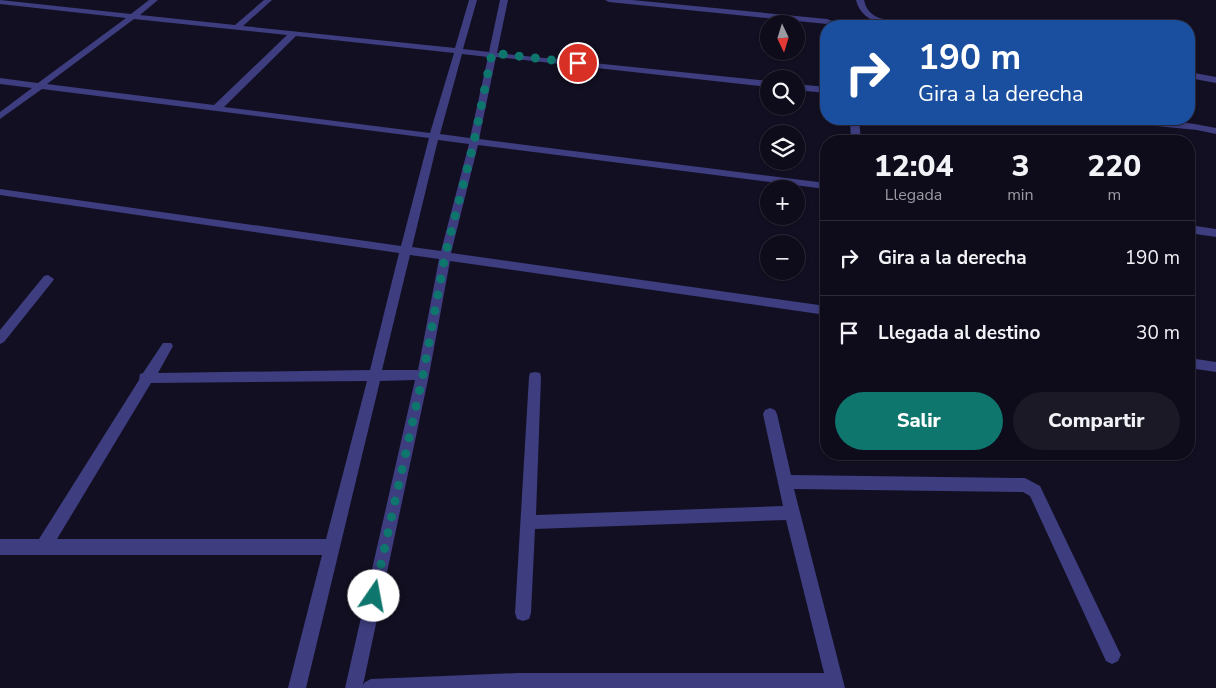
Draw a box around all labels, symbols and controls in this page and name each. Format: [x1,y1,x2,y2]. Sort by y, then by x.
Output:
north arrow [760,15,805,60]
map controls [760,15,805,280]
text: 190 m [918,34,1021,81]
icon: right [835,40,900,105]
pin [557,42,599,84]
icon: arrive [564,49,592,77]
button: search [760,70,805,115]
text: Gira a la derecha [918,79,1084,109]
button: layers [760,125,805,170]
text: 12:04 [874,146,953,187]
text: 3 [1011,146,1029,187]
text: 220 [1087,146,1141,187]
button: + [760,180,805,225]
text: Llegada [885,184,942,206]
text: min [1007,184,1034,206]
text: m [1107,184,1121,206]
button: − [760,235,805,280]
icon: right [835,244,863,272]
text: Gira a la derecha [878,245,1027,271]
text: 190 m [1125,245,1180,271]
icon: arrive [835,319,863,347]
text: Llegada al destino [878,320,1040,346]
text: 30 m [1136,320,1180,346]
button: Salir [835,392,1003,450]
button: Compartir [1013,392,1180,450]
position arrow [347,569,399,621]

